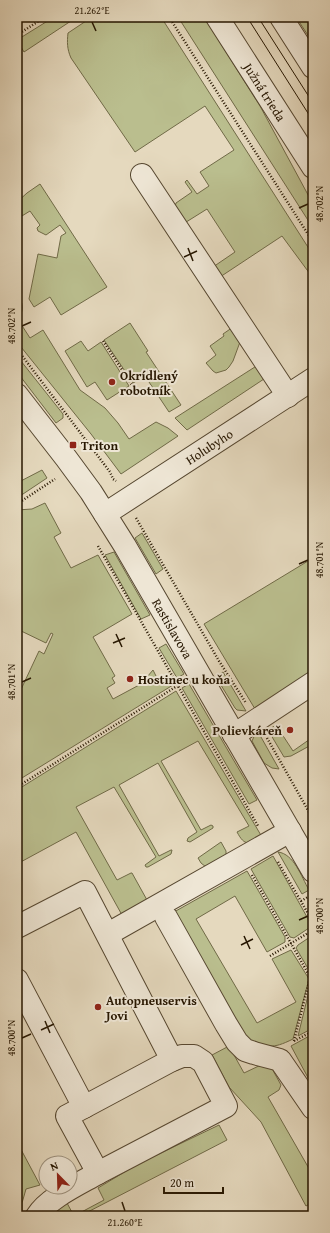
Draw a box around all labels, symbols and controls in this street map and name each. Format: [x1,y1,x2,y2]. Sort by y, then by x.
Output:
text: 21.262°E [74,3,110,18]
street label: Južná trieda [238,58,291,126]
text: 48.702°N [312,185,327,222]
text: 48.702°N [4,307,19,344]
place label: Okrídlený robotník [120,366,178,400]
marker: Okrídlený robotník [107,377,117,387]
street label: Holubyho [182,424,237,469]
place label: Triton [81,436,119,455]
marker: Triton [68,440,78,450]
text: 48.701°N [312,541,327,578]
street label: Rastislavova [147,595,198,663]
text: 48.701°N [4,663,19,700]
place label: Hostinec u koňa [138,670,230,689]
marker: Hostinec u koňa [125,674,135,684]
place label: Polievkáreň [213,721,282,740]
marker: Polievkáreň [285,725,295,735]
text: 48.700°N [312,897,327,934]
place label: Autopneuservis Jovi [104,991,197,1025]
marker: Autopneuservis Jovi [93,1002,103,1012]
text: 48.700°N [4,1019,19,1056]
north arrow [38,1155,78,1195]
text: N [48,1157,61,1175]
scale bar [164,1169,223,1195]
text: 20 m [170,1174,194,1191]
text: 21.260°E [107,1215,143,1230]

